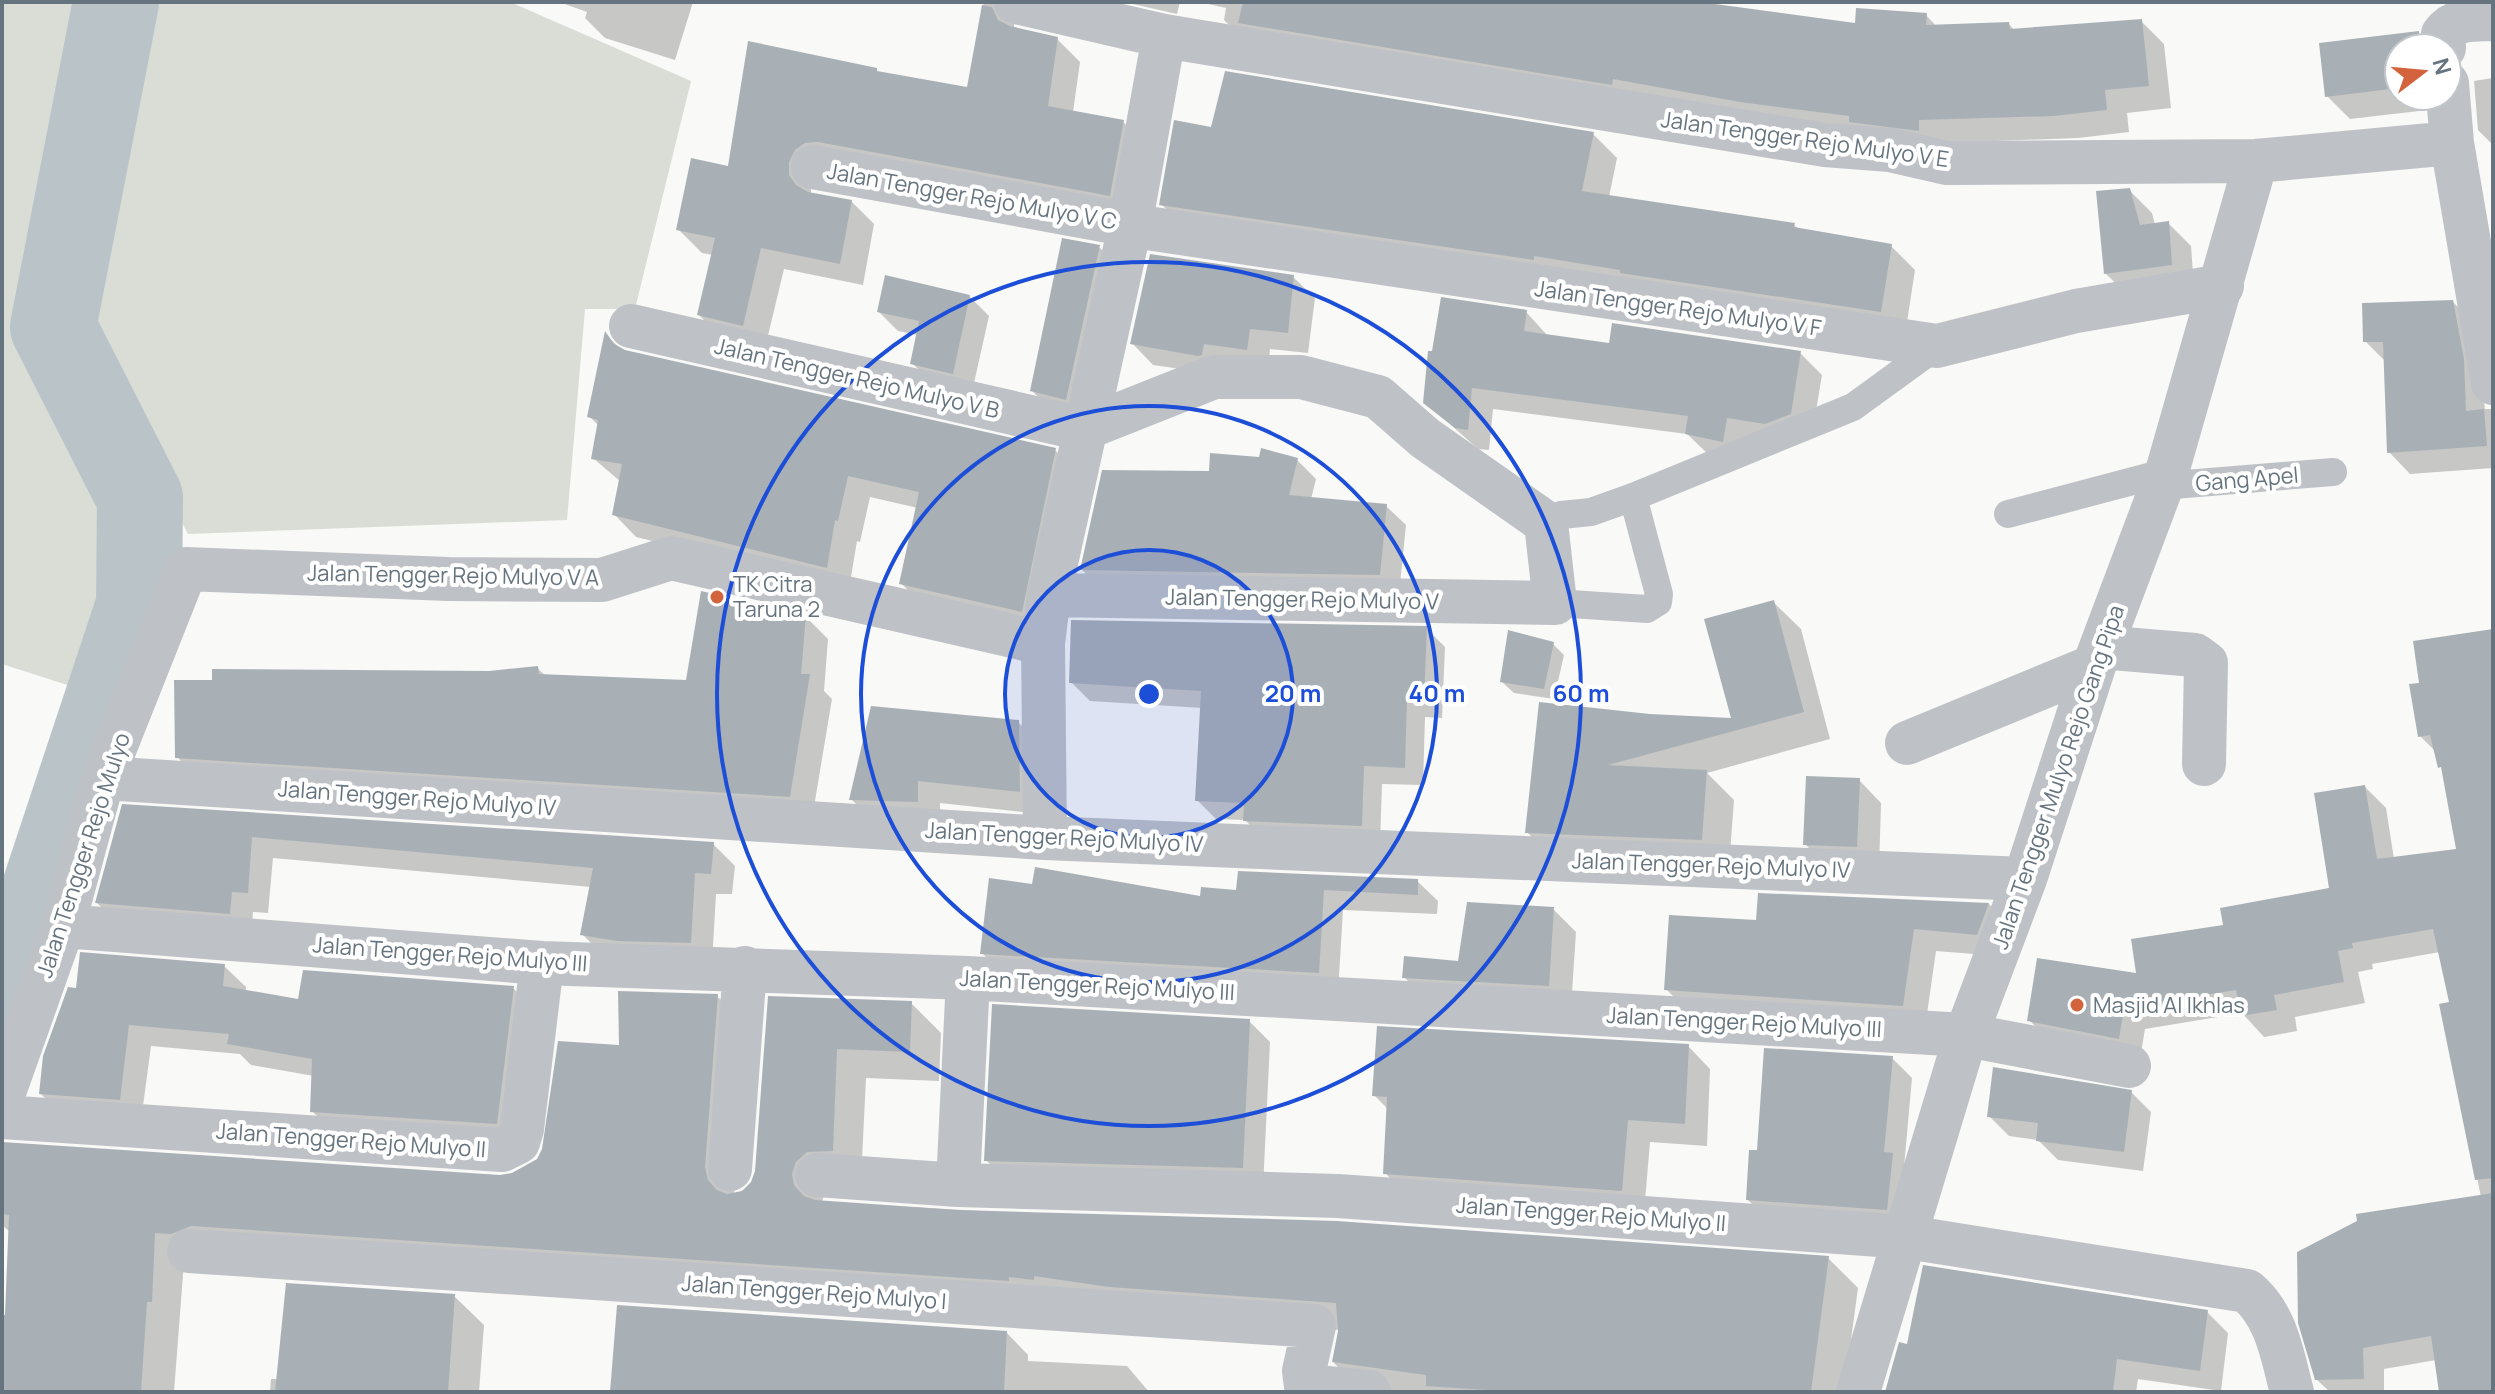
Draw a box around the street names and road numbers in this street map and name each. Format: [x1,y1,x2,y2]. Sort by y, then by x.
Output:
street label: Jalan Tengger Rejo Mulyo V E [1659,104,1951,174]
street label: Jalan Tengger Rejo Mulyo V C [825,156,1119,236]
street label: Jalan Tengger Rejo Mulyo V F [1533,273,1823,343]
street label: Jalan Tengger Rejo Mulyo V B [712,331,1002,425]
street label: Gang Apel [2194,460,2300,498]
street label: Jalan Tengger Rejo Mulyo V A [307,557,599,593]
street label: Jalan Tengger Rejo Mulyo V [1165,582,1440,616]
street label: Jalan Tengger Mulyo Rejo Gang Pipa [1985,601,2131,953]
street label: Jalan Tengger Rejo Mulyo [29,729,137,981]
street label: Jalan Tengger Rejo Mulyo IV [277,773,558,823]
street label: Jalan Tengger Rejo Mulyo IV [924,815,1205,859]
street label: Jalan Tengger Rejo Mulyo IV [1571,845,1852,885]
street label: Jalan Tengger Rejo Mulyo III [311,929,589,979]
street label: Jalan Tengger Rejo Mulyo III [959,963,1235,1007]
street label: Jalan Tengger Rejo Mulyo III [1606,1000,1882,1044]
street label: Jalan Tengger Rejo Mulyo II [215,1116,487,1164]
street label: Jalan Tengger Rejo Mulyo II [1455,1190,1727,1238]
street label: Jalan Tengger Rejo Mulyo I [681,1268,947,1316]

